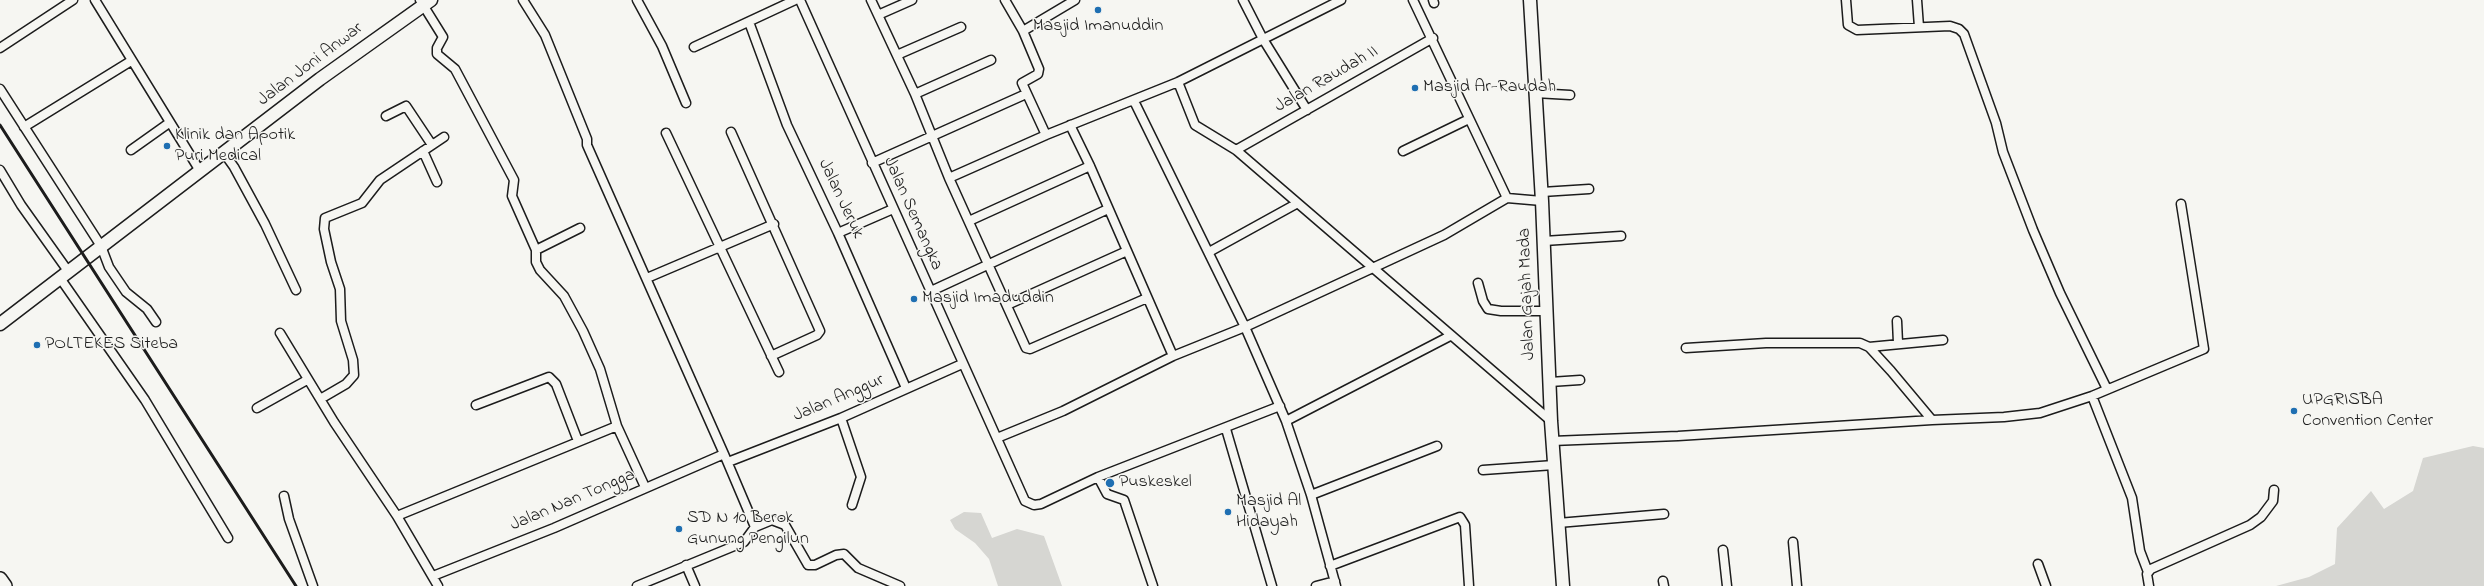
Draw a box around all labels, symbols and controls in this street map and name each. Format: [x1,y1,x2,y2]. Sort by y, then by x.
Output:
marker: Masjid Imanuddin [1093,5,1103,15]
place label: Masjid Imanuddin [1033,16,1163,38]
street label: Jalan Joni Anwar [254,18,368,112]
street label: Jalan Raudah II [1271,42,1383,118]
place label: Masjid Ar-Raudah [1423,77,1556,99]
marker: Masjid Ar-Raudah [1410,83,1420,93]
place label: Klinik dan Apotik Puri Medical [175,125,295,168]
marker: Klinik dan Apotik Puri Medical [162,141,172,151]
street label: Jalan Semangka [877,154,947,274]
street label: Jalan Jeruk [812,156,868,242]
street label: Jalan Gajah Mada [1515,227,1541,361]
place label: Masjid Imaduddin [922,288,1054,310]
marker: Masjid Imaduddin [909,294,919,304]
place label: POLTEKES Siteba [45,334,178,356]
marker: POLTEKES Siteba [32,340,42,350]
street label: Jalan Anggur [790,370,888,428]
place label: UPGRISBA Convention Center [2302,390,2433,432]
marker: UPGRISBA Convention Center [2289,406,2299,416]
street label: Jalan Nan Tongga [507,465,639,537]
place label: Puskeskel [1119,472,1192,494]
marker: Puskeskel [1104,477,1116,489]
place label: Masjid Al Hidayah [1236,491,1301,534]
marker: Masjid Al Hidayah [1223,507,1233,517]
place label: SD N 10 Berok Gunung Pengilun [687,508,809,550]
marker: SD N 10 Berok Gunung Pengilun [674,524,684,534]

